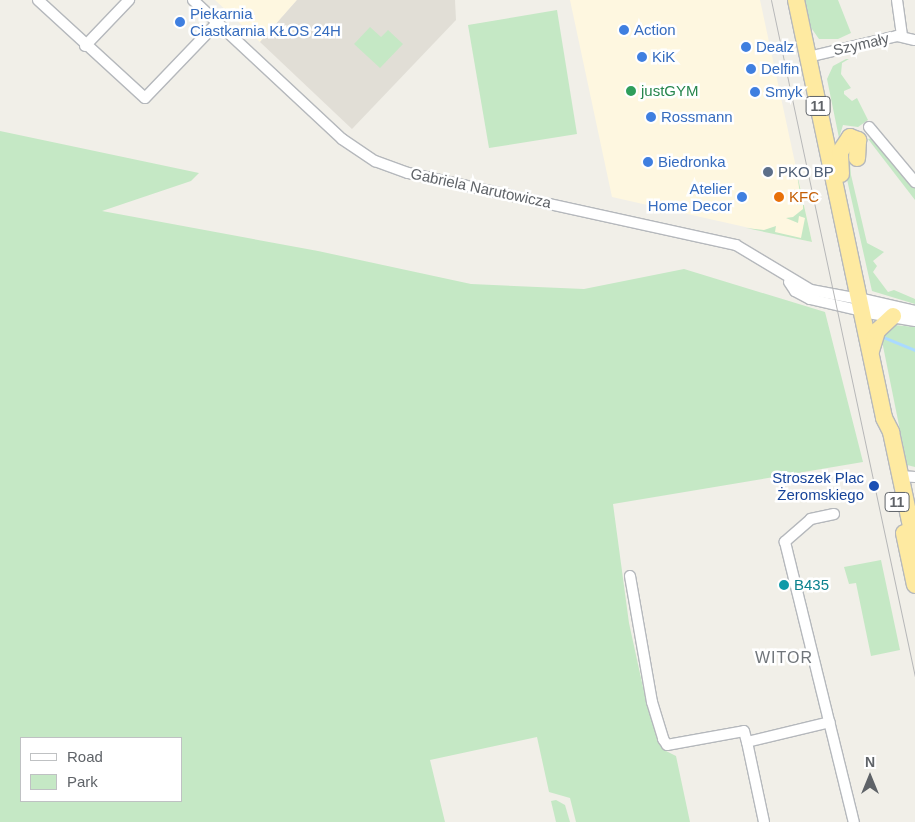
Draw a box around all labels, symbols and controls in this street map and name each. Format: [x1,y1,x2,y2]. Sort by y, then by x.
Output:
place label: Piekarnia Ciastkarnia KŁOS 24H [190,4,341,39]
marker: Piekarnia Ciastkarnia KŁOS 24H [174,16,186,28]
place label: Action [634,21,676,39]
marker: Action [618,24,630,36]
street label: Szymały [831,29,891,59]
place label: Dealz [756,38,794,56]
marker: Dealz [740,41,752,53]
place label: KiK [652,48,675,66]
marker: KiK [636,51,648,63]
place label: Delfin [761,60,799,78]
marker: Delfin [745,63,757,75]
place label: justGYM [641,82,699,100]
place label: Smyk [765,83,802,101]
marker: justGYM [625,85,637,97]
marker: Smyk [749,86,761,98]
road number: 11 [806,94,830,118]
place label: Rossmann [661,108,733,126]
marker: Rossmann [645,111,657,123]
place label: Biedronka [658,153,726,171]
marker: Biedronka [642,156,654,168]
place label: PKO BP [778,163,834,181]
street label: Gabriela Narutowicza [409,164,553,212]
marker: PKO BP [762,166,774,178]
place label: Atelier Home Decor [648,179,732,214]
place label: KFC [789,188,819,206]
marker: Atelier Home Decor [736,191,748,203]
marker: KFC [773,191,785,203]
place label: Stroszek Plac Żeromskiego [772,468,864,503]
marker: Stroszek Plac Żeromskiego [868,480,880,492]
road number: 11 [884,491,910,514]
place label: B435 [794,576,829,594]
marker: B435 [778,579,790,591]
district label: WITOR [754,648,814,668]
legend [20,737,182,802]
text: Road [67,748,103,765]
north arrow [845,752,895,802]
text: N [865,754,875,770]
text: Park [67,773,98,790]

